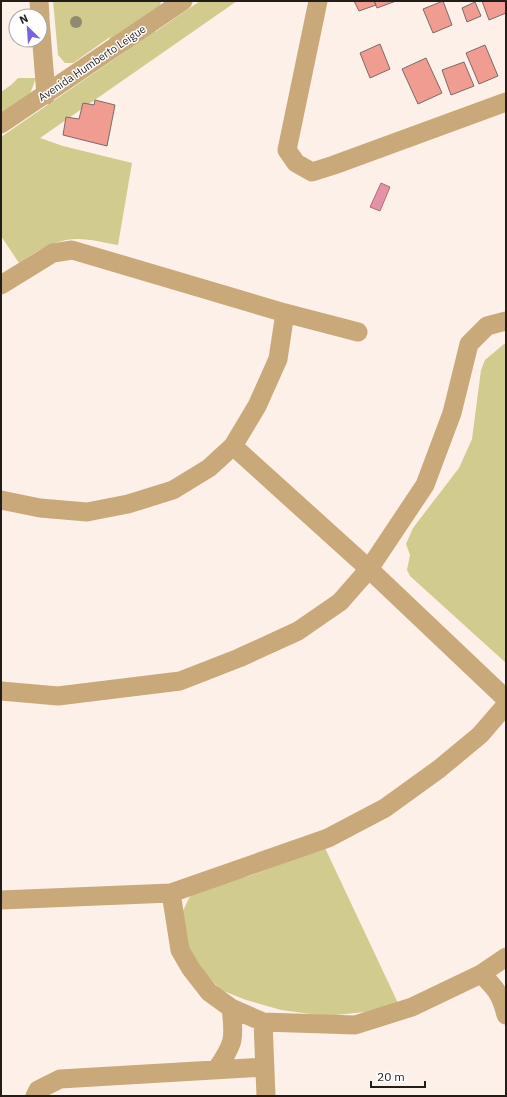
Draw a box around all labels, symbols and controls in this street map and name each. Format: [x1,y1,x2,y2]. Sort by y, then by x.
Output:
north arrow [8,8,48,48]
text: N [17,11,30,27]
street label: Avenida Humberto Leigue [35,22,149,104]
scale bar [371,1063,425,1089]
text: 20 m [377,1069,405,1084]

